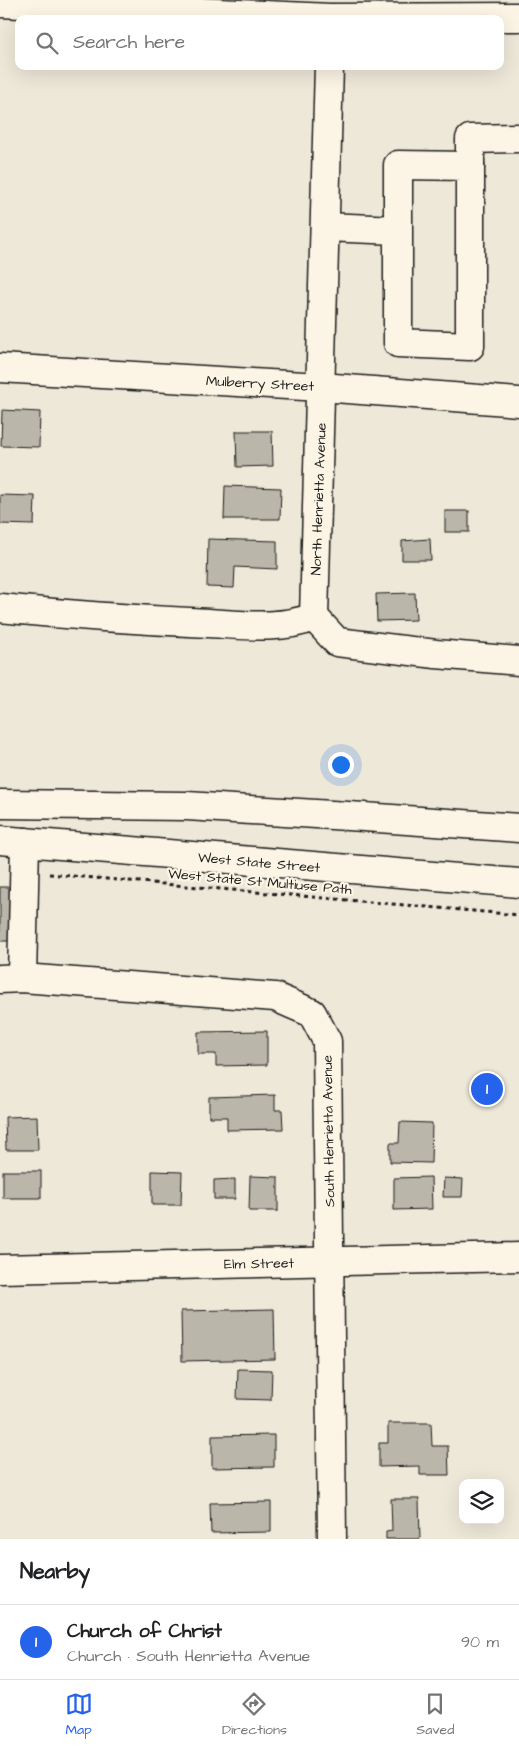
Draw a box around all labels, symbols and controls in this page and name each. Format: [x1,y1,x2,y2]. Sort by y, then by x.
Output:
search box [15,15,504,70]
icon: search [33,29,61,57]
text: Search here [73,29,185,56]
street label: Mulberry Street [205,371,315,397]
street label: North Henrietta Avenue [306,422,332,576]
your location [328,752,354,778]
street label: West State Street [197,848,321,878]
street label: West State St Multiuse Path [167,864,353,900]
street label: South Henrietta Avenue [318,1054,340,1207]
pin: 1 [471,1070,503,1108]
street label: Elm Street [224,1253,295,1275]
map controls [459,1479,504,1524]
button: layers [459,1479,504,1524]
text: Nearby [20,1557,90,1586]
text: Church of Christ [67,1618,222,1645]
text: 1 [35,1631,37,1653]
text: 90 m [461,1631,499,1653]
text: Church · South Henrietta Avenue [67,1645,310,1667]
tab: Map [65,1690,93,1740]
tab: Directions [222,1690,287,1740]
tab: Saved [416,1690,454,1740]

